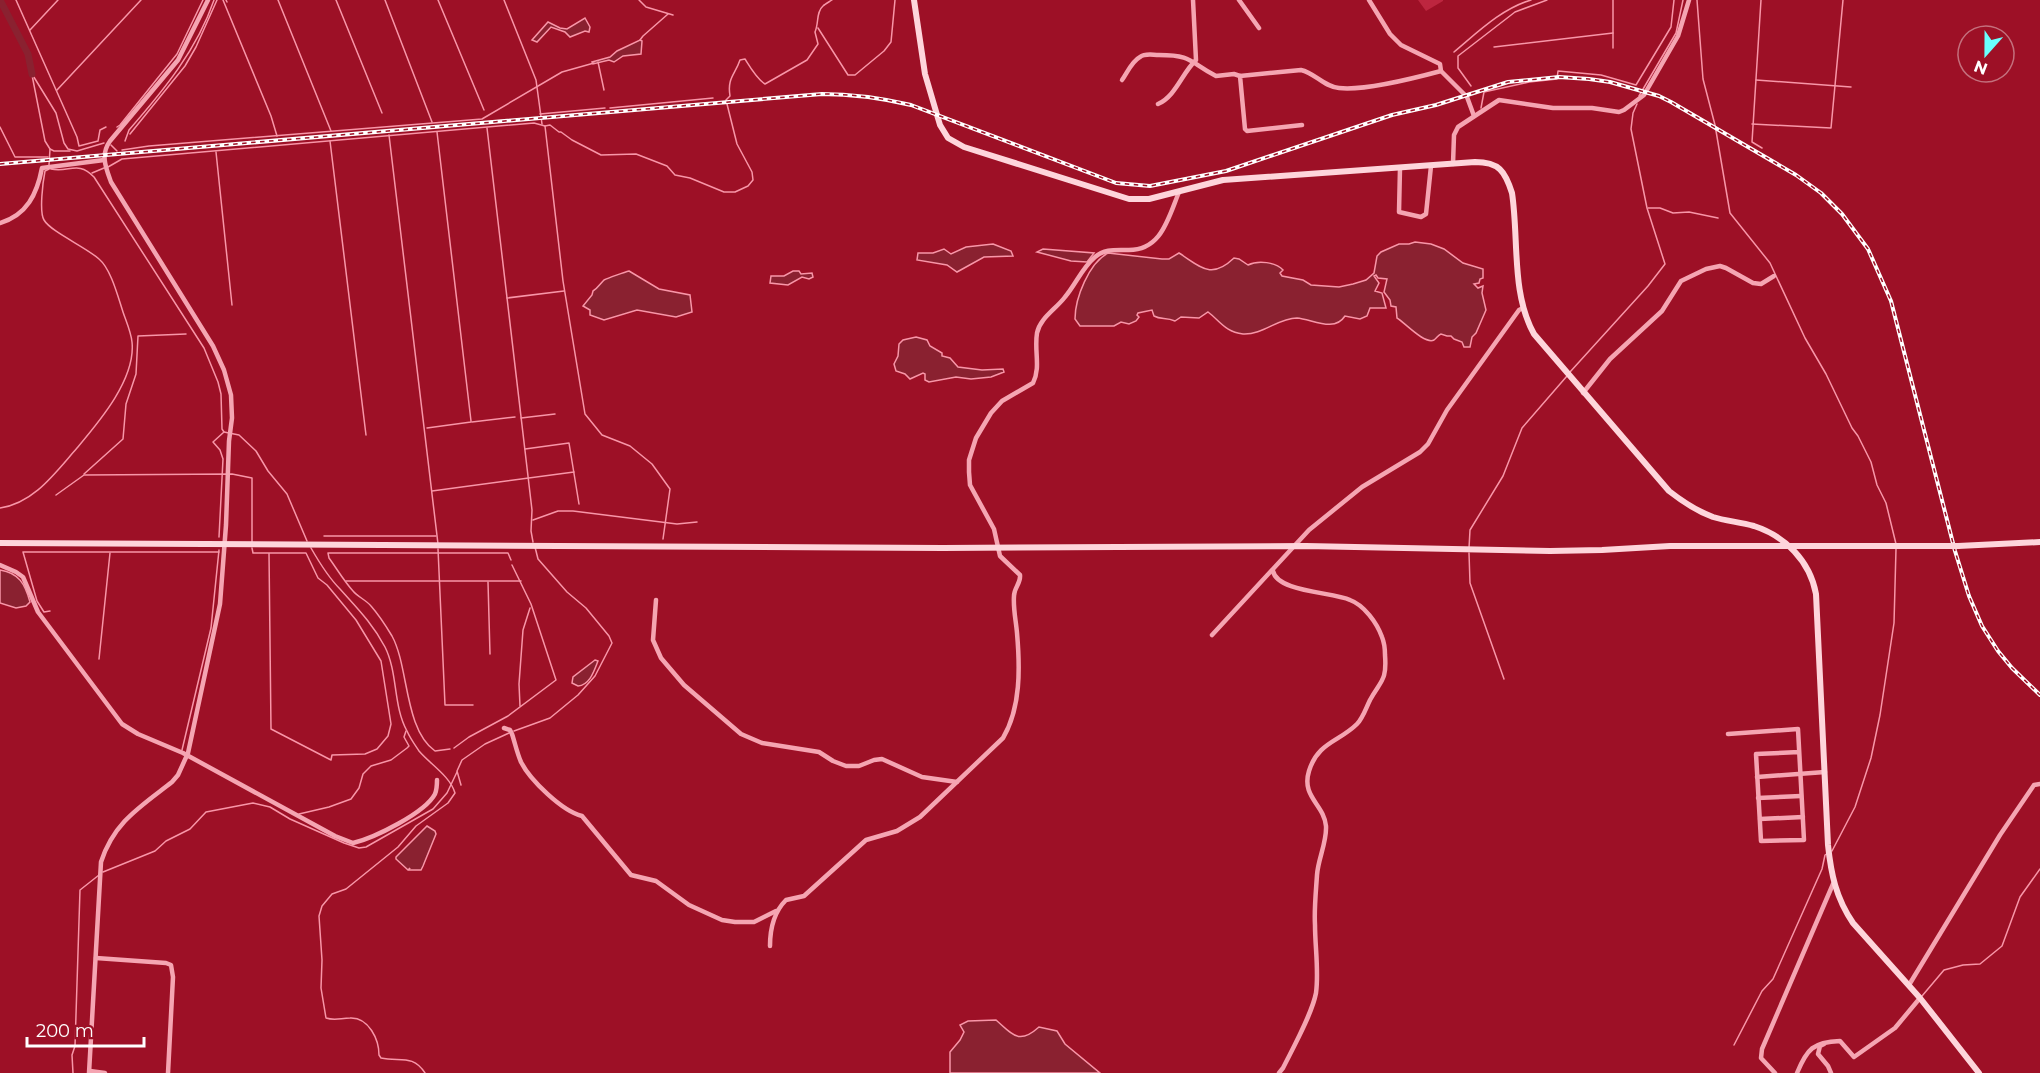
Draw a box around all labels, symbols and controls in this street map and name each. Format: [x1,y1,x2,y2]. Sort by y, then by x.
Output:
north arrow [1956,24,2016,84]
text: N [1971,56,1990,79]
scale bar [27,1010,144,1048]
text: 200 m [36,1020,94,1042]

